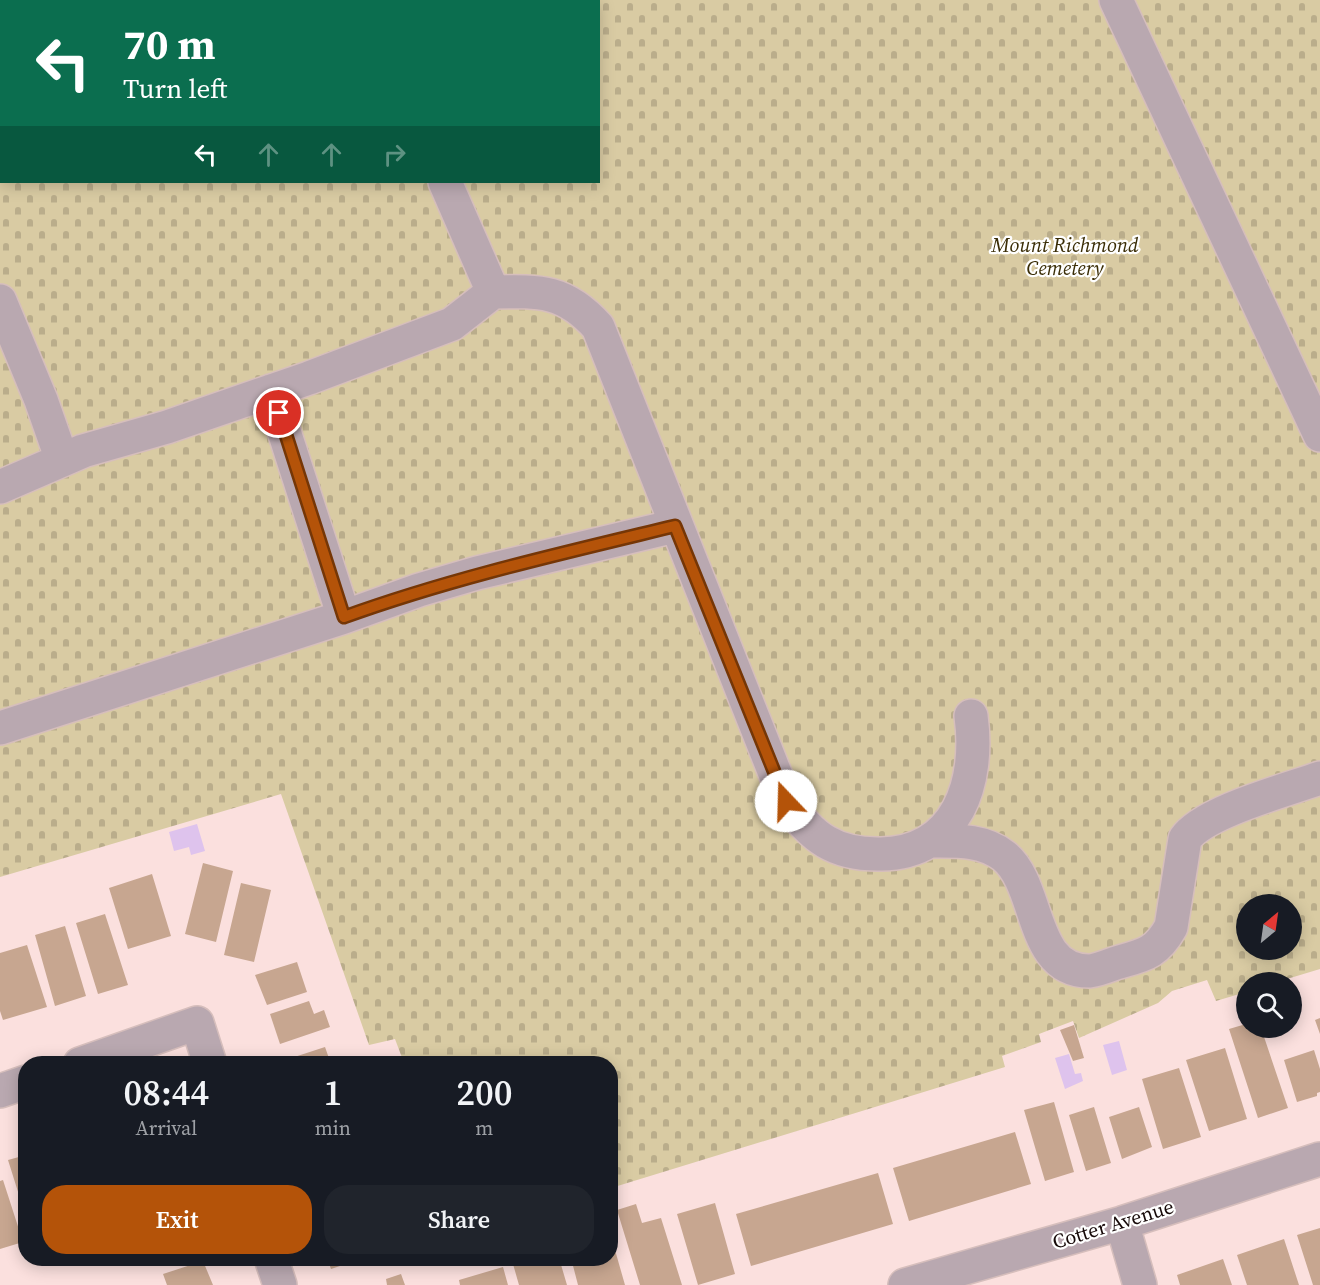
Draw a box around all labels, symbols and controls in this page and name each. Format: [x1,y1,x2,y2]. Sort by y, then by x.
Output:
text: 70 m [123,15,216,73]
icon: left [24,24,102,102]
text: Turn left [123,70,227,107]
icon: left [189,138,222,171]
icon: ahead [252,138,285,171]
icon: ahead [315,138,348,171]
icon: right [378,138,411,171]
park label: Mount Richmond Cemetery [991,231,1139,282]
pin [253,387,304,438]
icon: arrive [262,396,295,429]
position arrow [754,769,818,833]
north arrow [1236,894,1302,960]
map controls [1236,894,1302,1038]
button: search [1236,972,1302,1038]
text: 08:44 [124,1068,209,1117]
text: 1 [323,1068,342,1117]
text: 200 [456,1068,512,1117]
text: Arrival [135,1114,197,1142]
text: min [315,1114,351,1142]
text: m [475,1114,493,1142]
button: Exit [42,1185,312,1254]
button: Share [324,1185,594,1254]
street label: Cotter Avenue [1049,1192,1177,1256]

